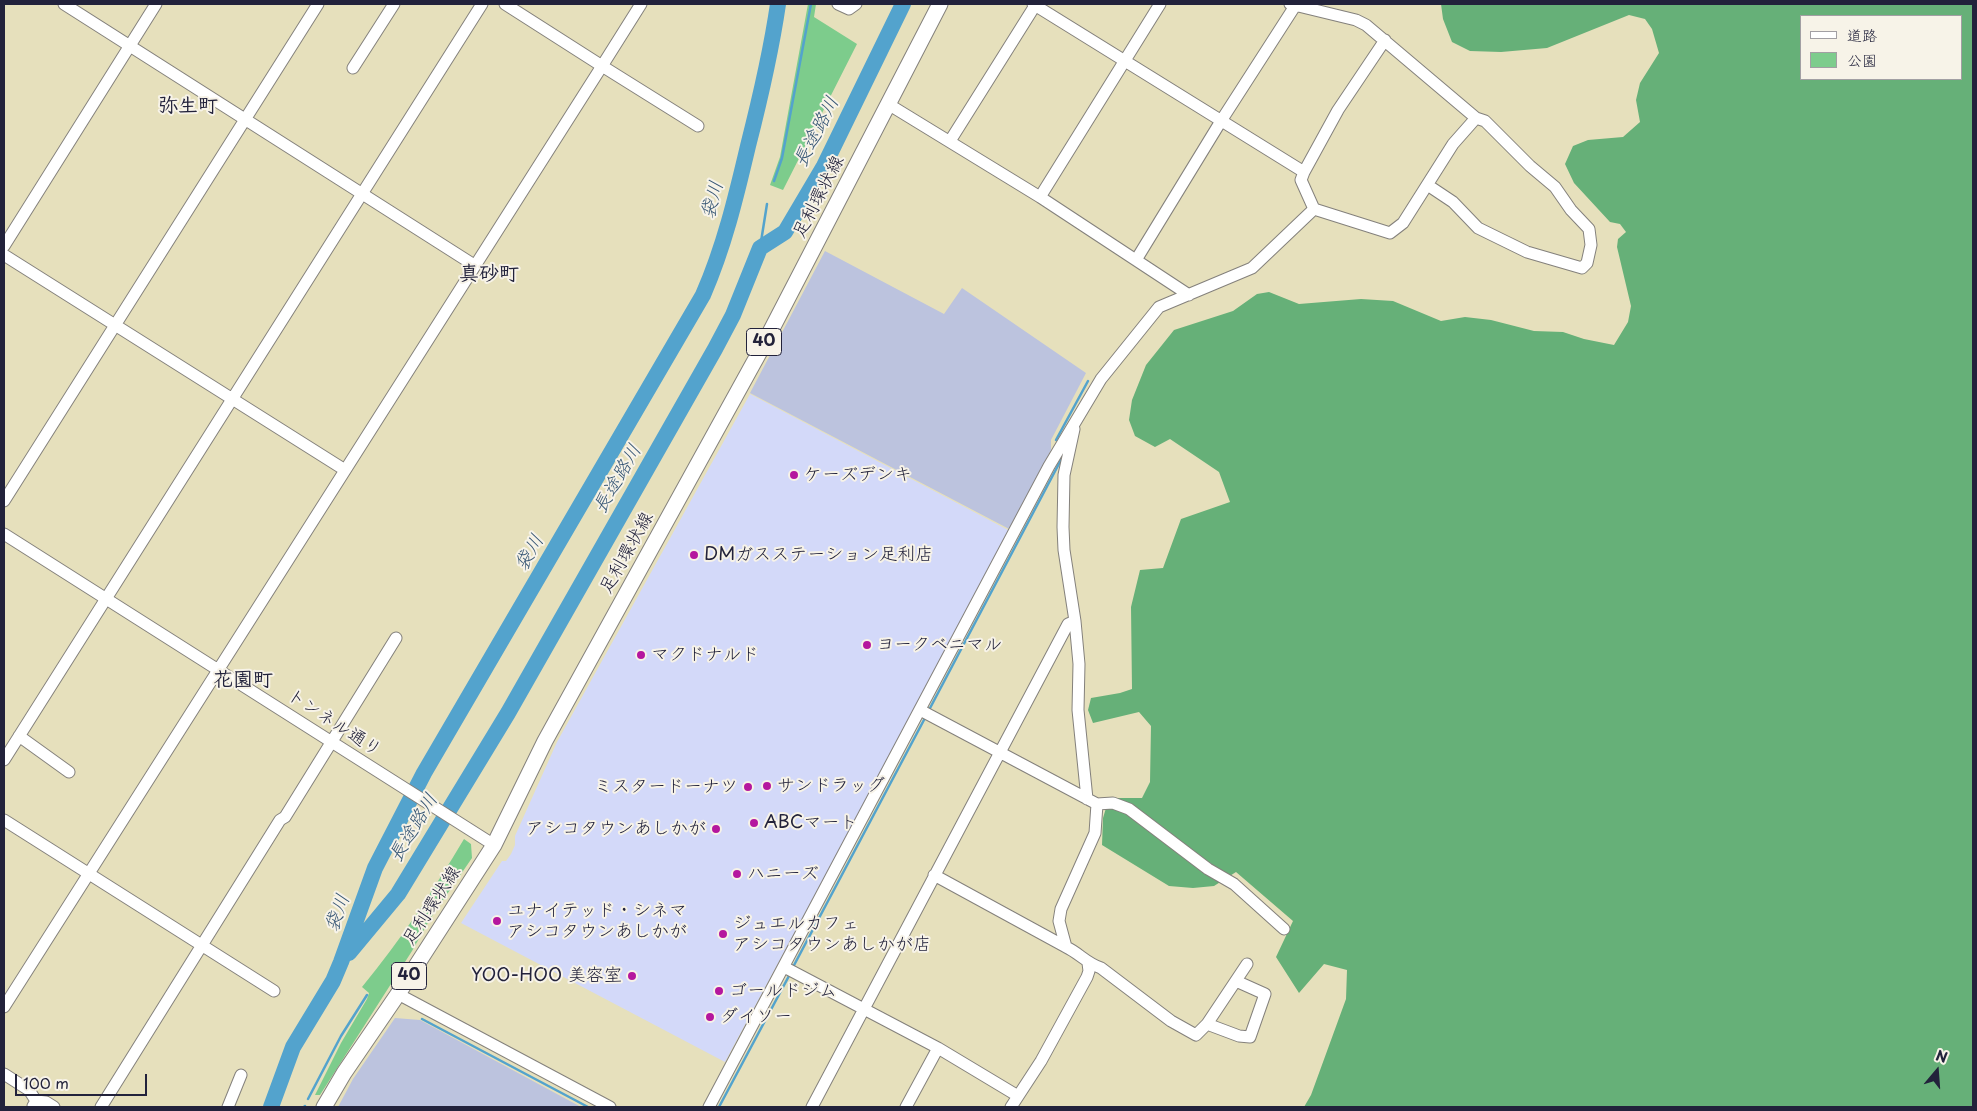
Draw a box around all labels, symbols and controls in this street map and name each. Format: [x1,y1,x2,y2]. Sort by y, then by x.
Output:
legend [1800,15,1962,80]
text: 道路 [1847,23,1877,46]
text: 公園 [1847,48,1877,71]
water label: 長途路川 [790,93,844,171]
district label: 弥生町 [158,94,218,118]
street label: 足利環状線 [789,152,849,242]
water label: 袋川 [697,179,729,221]
district label: 真砂町 [459,262,519,286]
road number: 40 [746,328,782,356]
water label: 長途路川 [589,440,647,518]
place label: ケーズデンキ [804,464,912,486]
marker: ケーズデンキ [788,469,800,481]
street label: 足利環状線 [596,508,658,598]
water label: 袋川 [511,531,549,575]
place label: DMガスステーション足利店 [704,544,933,566]
marker: DMガスステーション足利店 [688,549,700,561]
place label: ヨークベニマル [877,634,1002,656]
marker: ヨークベニマル [861,639,873,651]
place label: マクドナルド [651,644,759,666]
marker: マクドナルド [635,649,647,661]
district label: 花園町 [213,668,273,692]
street label: トンネル通り [283,685,385,761]
place label: サンドラッグ [777,775,885,797]
place label: ミスタードーナツ [594,776,738,798]
marker: サンドラッグ [761,780,773,792]
marker: ミスタードーナツ [742,781,754,793]
water label: 長途路川 [385,790,443,866]
place label: ABCマート [764,812,857,834]
marker: ABCマート [748,817,760,829]
place label: アシコタウンあしかが [526,818,706,840]
marker: アシコタウンあしかが [710,823,722,835]
street label: 足利環状線 [398,862,466,950]
place label: ハニーズ [747,863,819,885]
marker: ハニーズ [731,868,743,880]
water label: 袋川 [321,891,355,935]
place label: ユナイテッド・シネマ アシコタウンあしかが [507,900,687,942]
place label: ジュエルカフェ アシコタウンあしかが店 [733,913,931,956]
marker: ユナイテッド・シネマ アシコタウンあしかが [491,915,503,927]
marker: ジュエルカフェ アシコタウンあしかが店 [717,928,729,940]
road number: 40 [392,962,426,989]
place label: YOO-HOO 美容室 [471,965,622,987]
marker: YOO-HOO 美容室 [626,970,638,982]
place label: ゴールドジム [729,980,837,1002]
marker: ゴールドジム [713,985,725,997]
place label: ダイソー [720,1006,792,1028]
marker: ダイソー [704,1011,716,1023]
text: N [1933,1045,1950,1068]
north arrow [1912,1046,1962,1096]
scale bar [18,1064,150,1096]
text: 100 m [23,1071,69,1094]

